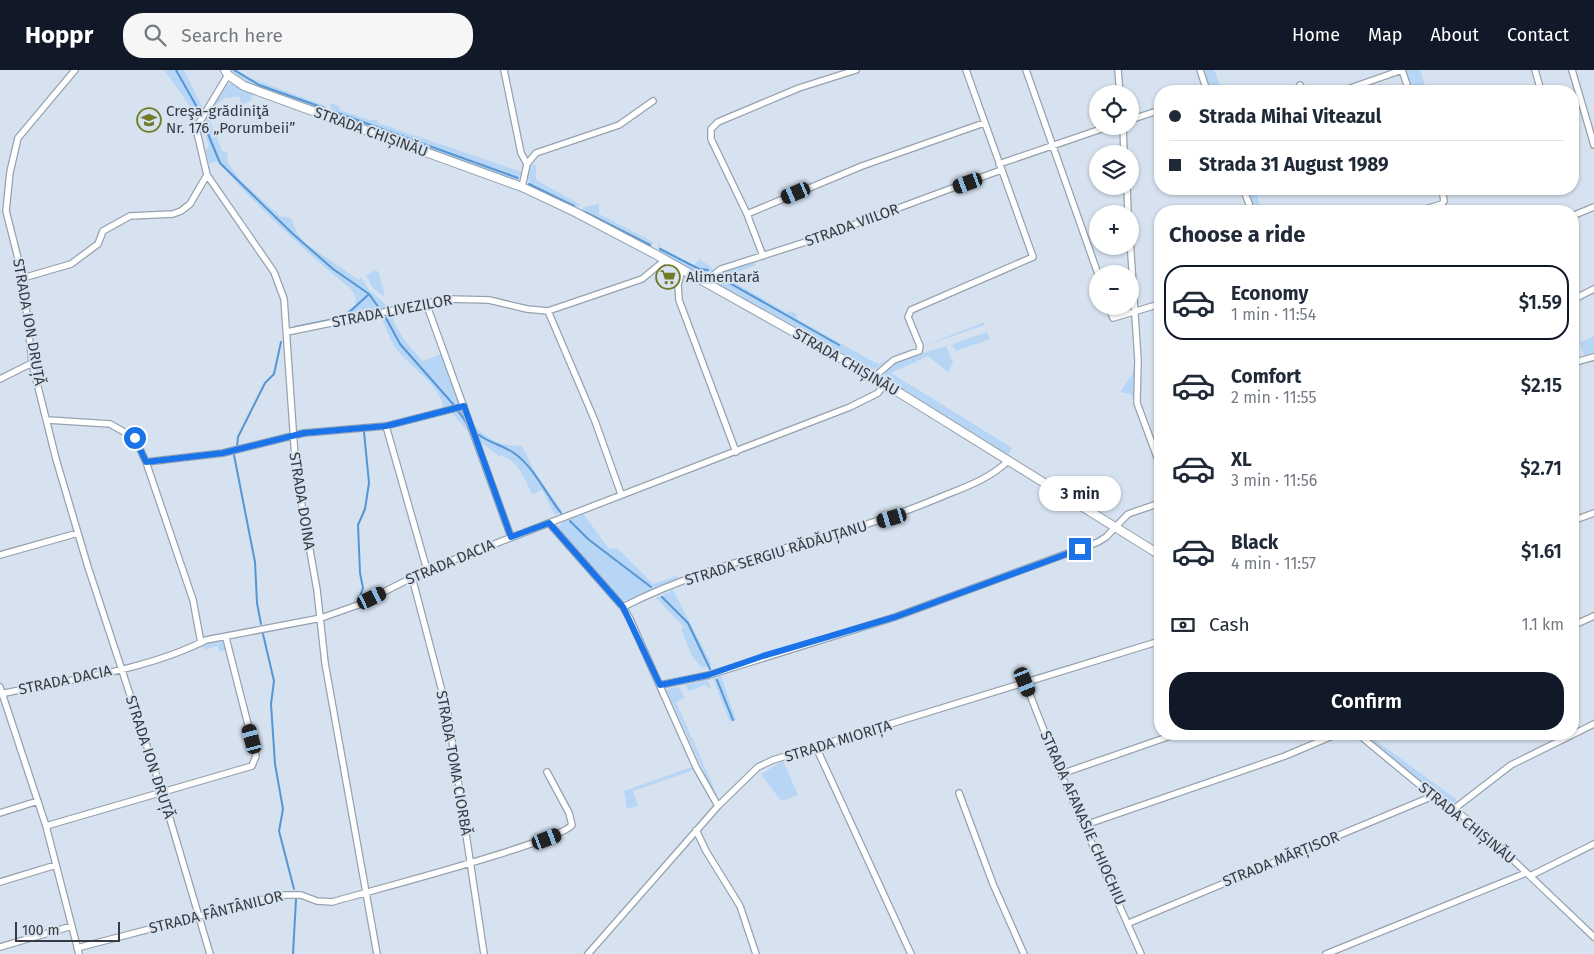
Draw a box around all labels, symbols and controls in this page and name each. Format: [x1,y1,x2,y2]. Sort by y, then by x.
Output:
search box [123,13,473,58]
text: Hoppr [25,21,93,49]
icon: search [141,21,169,49]
text: Search here [181,24,283,47]
text: Home [1292,24,1340,46]
text: Map [1368,24,1402,46]
text: About [1430,24,1479,46]
text: Contact [1507,24,1569,46]
map controls [1089,85,1139,315]
button: locate [1089,85,1139,135]
place label: Creşa-grădiniţă Nr. 176 „Porumbeii” [166,102,295,137]
street label: STRADA CHIȘINĂU [311,103,430,162]
text: Strada Mihai Viteazul [1199,105,1381,128]
school or university icon: Creşa-grădiniţă Nr. 176 „Porumbeii” [136,107,162,133]
button: layers [1089,145,1139,195]
text: Strada 31 August 1989 [1199,153,1389,176]
car [951,171,984,195]
car [779,180,812,206]
street label: STRADA VIILOR [803,200,901,250]
button: + [1089,205,1139,255]
text: Choose a ride [1169,221,1305,248]
street label: STRADA ION DRUȚĂ [8,257,49,387]
supermarket icon: Alimentară [655,264,681,290]
button: − [1089,265,1139,315]
place label: Alimentară [686,268,760,286]
icon: car [1171,280,1216,325]
text: Economy [1231,282,1308,305]
street label: STRADA LIVEZILOR [330,291,454,331]
text: $1.59 [1519,291,1562,314]
text: 1 min · 11:54 [1231,305,1316,324]
street label: STRADA CHIȘINĂU [789,324,902,401]
icon: car [1171,363,1216,408]
text: Comfort [1231,365,1301,388]
text: $2.15 [1521,374,1562,397]
text: 2 min · 11:55 [1231,388,1317,407]
route start [124,427,146,449]
icon: car [1171,446,1216,491]
text: XL [1231,448,1252,471]
street label: STRADA DOINA [285,451,319,552]
text: $2.71 [1520,457,1562,480]
text: 3 min · 11:56 [1231,471,1317,490]
callout: 3 min [1039,476,1121,512]
text: 3 min [1060,484,1100,503]
car [875,507,908,529]
street label: STRADA SERGIU RĂDĂUȚANU [683,517,870,590]
icon: car [1171,529,1216,574]
text: Black [1231,531,1278,554]
street label: STRADA DACIA [403,535,497,589]
route end [1069,538,1091,560]
text: $1.61 [1521,540,1562,563]
text: 4 min · 11:57 [1231,554,1316,573]
car [355,585,388,611]
icon: cash [1169,611,1197,639]
text: Cash [1209,613,1250,636]
text: 1.1 km [1522,615,1564,634]
street label: STRADA DACIA [17,661,114,699]
car [1012,665,1037,699]
button: Confirm [1169,672,1564,730]
street label: STRADA TOMA CIORBĂ [432,689,476,837]
street label: STRADA ION DRUȚĂ [121,693,179,822]
street label: STRADA MIORIȚA [782,716,894,767]
car [240,723,263,755]
street label: STRADA AFANASIE CHIOCHIU [1036,728,1130,908]
street label: STRADA CHIȘINĂU [1414,778,1519,868]
car [530,827,563,851]
street label: STRADA MĂRȚISOR [1220,827,1342,892]
street label: STRADA FÂNTÂNILOR [147,887,285,937]
scale bar [15,919,120,942]
text: 100 m [22,922,59,939]

